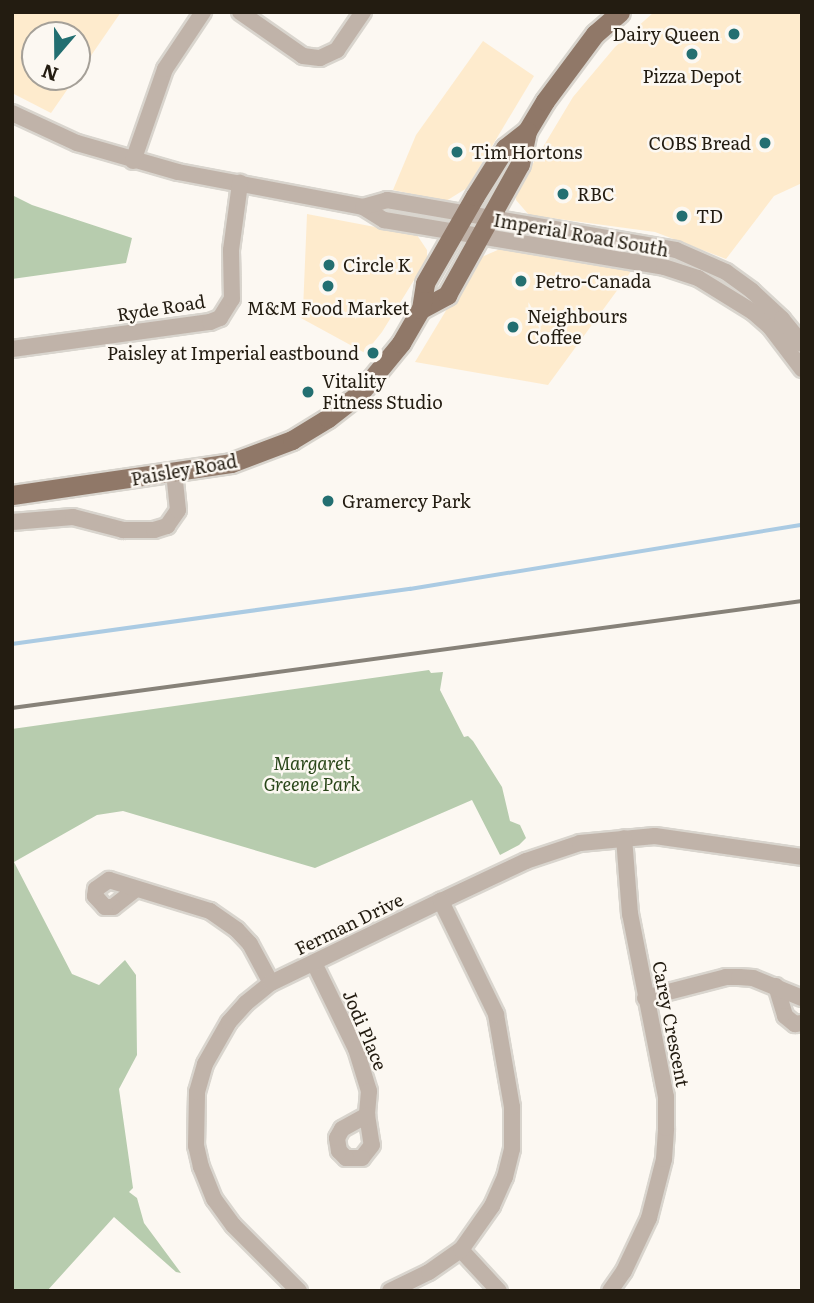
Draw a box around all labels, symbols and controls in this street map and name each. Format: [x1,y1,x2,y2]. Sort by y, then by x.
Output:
north arrow [21,21,91,91]
place label: Dairy Queen [613,23,720,45]
marker: Dairy Queen [726,26,742,42]
marker: Pizza Depot [684,46,700,62]
text: N [37,58,62,90]
place label: Pizza Depot [642,65,742,87]
place label: COBS Bread [649,132,751,154]
marker: COBS Bread [757,135,773,151]
place label: Tim Hortons [471,141,582,163]
marker: Tim Hortons [449,144,465,160]
place label: RBC [577,183,615,205]
marker: RBC [555,186,571,202]
place label: TD [696,205,723,227]
marker: TD [674,208,690,224]
street label: Imperial Road South [492,209,670,261]
place label: Circle K [343,254,411,276]
marker: Circle K [321,257,337,273]
place label: Petro-Canada [535,270,651,292]
marker: Petro-Canada [513,273,529,289]
marker: M&M Food Market [320,278,336,294]
street label: Ryde Road [115,290,207,326]
place label: M&M Food Market [247,297,409,319]
place label: Neighbours Coffee [527,306,627,348]
marker: Neighbours Coffee [505,319,521,335]
place label: Paisley at Imperial eastbound [107,342,359,364]
marker: Paisley at Imperial eastbound [365,345,381,361]
place label: Vitality Fitness Studio [322,371,443,414]
marker: Vitality Fitness Studio [300,384,316,400]
street label: Paisley Road [129,450,239,490]
place label: Gramercy Park [342,490,471,512]
marker: Gramercy Park [320,493,336,509]
park label: Margaret Greene Park [264,753,360,796]
street label: Ferman Drive [291,888,407,960]
street label: Carey Crescent [648,959,694,1089]
street label: Jodi Place [338,987,392,1073]

